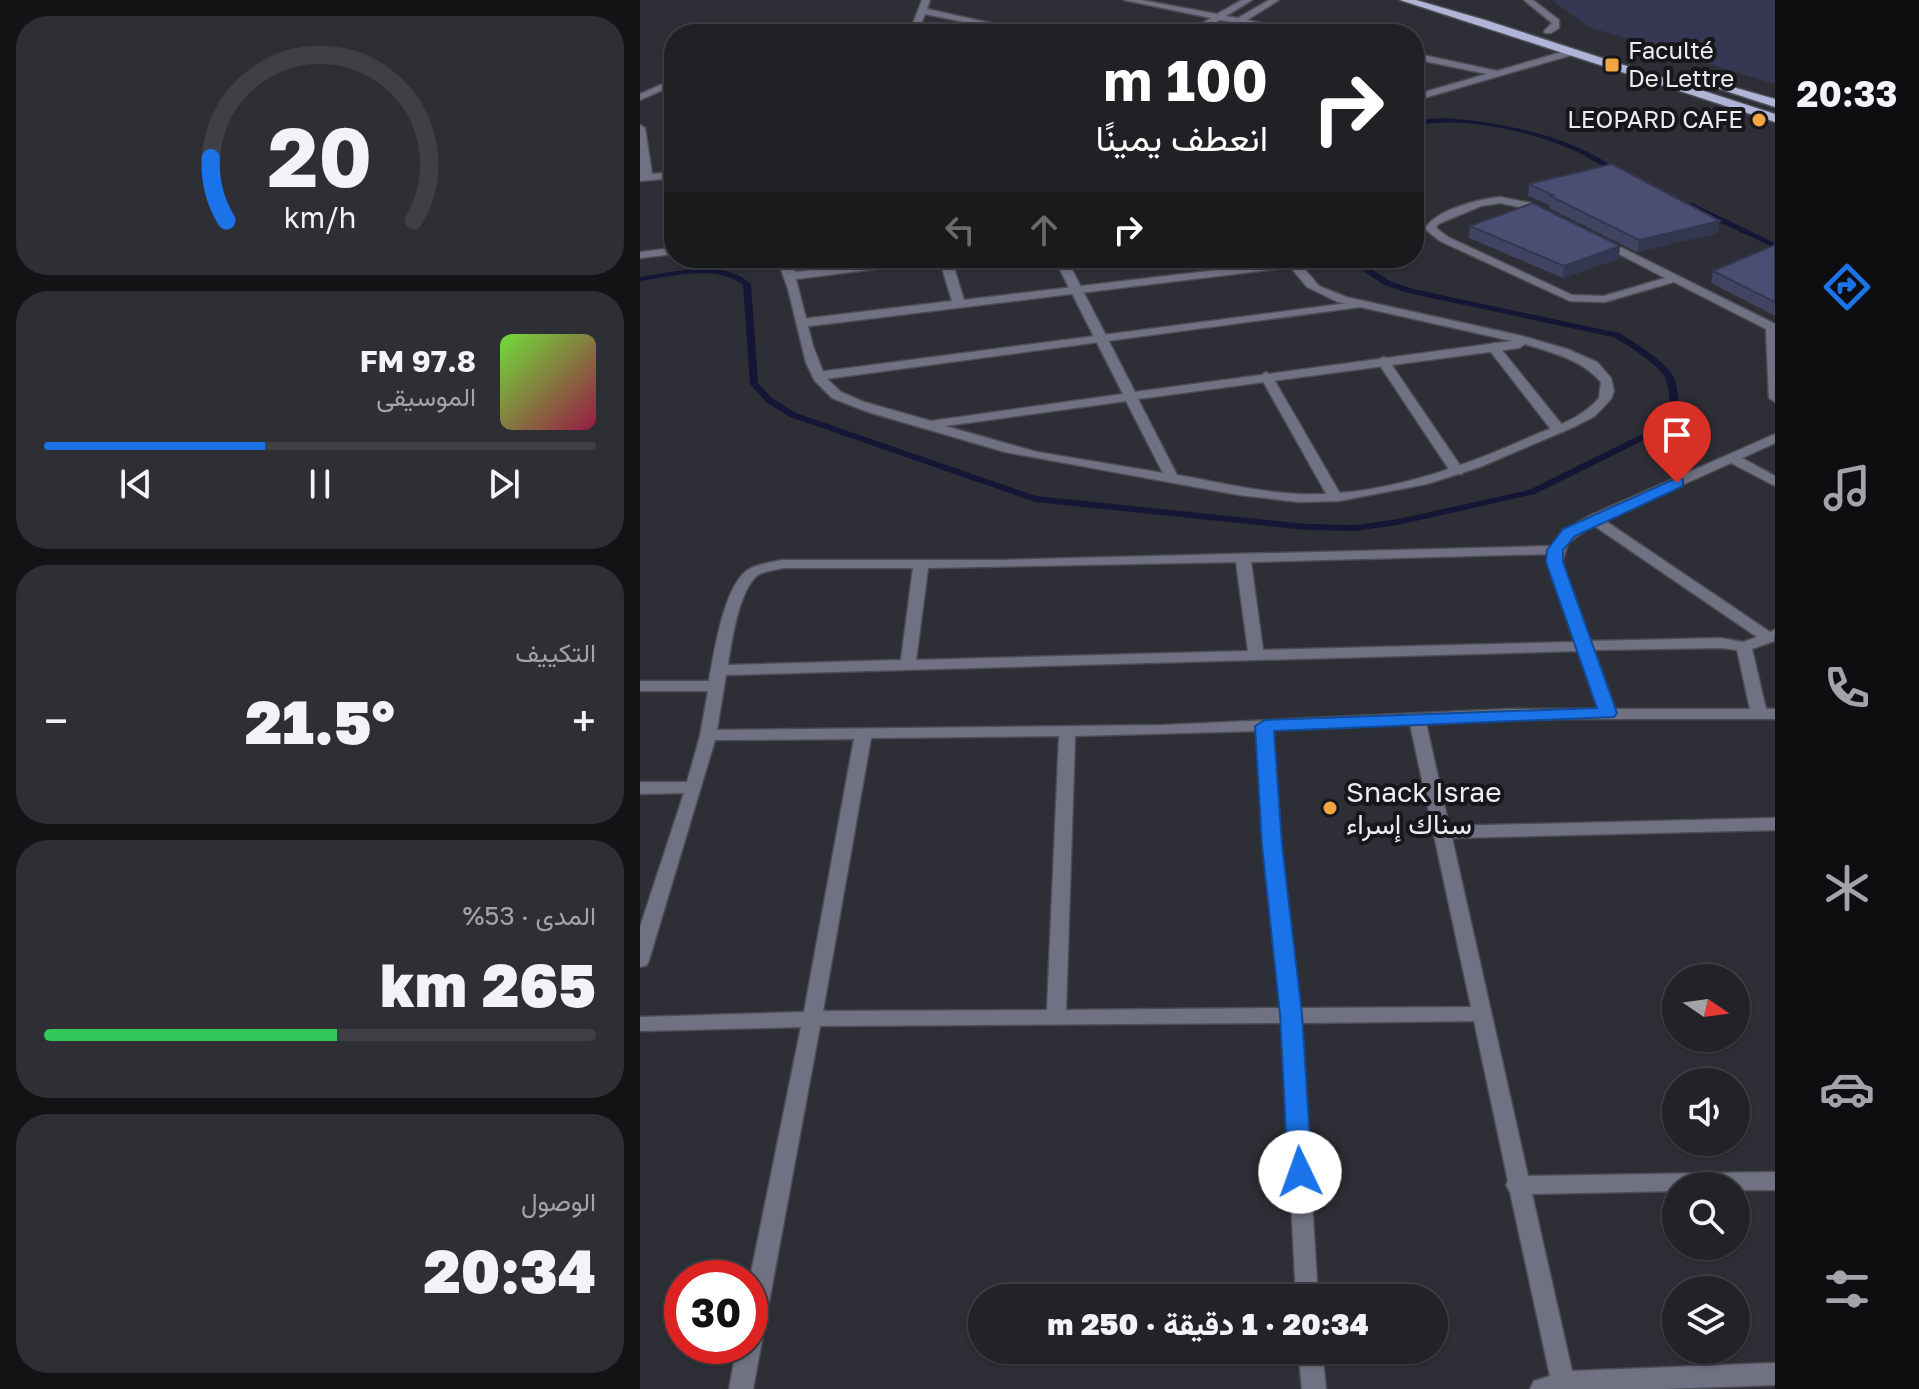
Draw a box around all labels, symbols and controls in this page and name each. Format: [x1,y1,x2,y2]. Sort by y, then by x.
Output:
place label: Faculté De Lettre [1628,35,1734,92]
text: 100 m [1103,46,1268,113]
icon: right [1296,56,1400,160]
marker: Faculté De Lettre [1603,56,1621,74]
text: 20:33 [1797,72,1897,115]
place label: LEOPARD CAFE [1567,104,1743,133]
text: 20 [268,105,372,205]
marker: LEOPARD CAFE [1750,111,1768,129]
text: انعطف يمينًا [1096,116,1268,159]
text: km/h [284,200,356,234]
icon: left [938,208,982,252]
icon: ahead [1022,208,1066,252]
icon: right [1106,208,1150,252]
icon: directions [1819,259,1875,315]
text: 97.8 FM [360,343,476,379]
text: الموسيقى [376,381,476,412]
pin [1643,401,1711,483]
icon: arrive [1655,413,1699,457]
icon: music [1819,460,1875,516]
icon: previous [114,462,158,506]
icon: pause [298,462,342,506]
icon: next [482,462,526,506]
text: التكييف [515,637,596,668]
icon: phone [1819,660,1875,716]
text: 21.5° [245,685,395,757]
text: − [44,694,68,747]
text: + [572,694,596,747]
place label: Snack Israe سناك إسراء [1346,775,1501,843]
marker: Snack Israe سناك إسراء [1321,799,1339,817]
icon: climate [1819,860,1875,916]
text: المدى · 53% [462,900,596,931]
text: 265 km [380,948,596,1020]
north arrow [1662,964,1750,1052]
map controls [1662,964,1750,1364]
icon: car [1819,1061,1875,1117]
button: sound [1662,1068,1750,1156]
position arrow [1258,1130,1342,1214]
button: search [1662,1172,1750,1260]
text: الوصول [521,1186,596,1217]
text: 20:34 [424,1234,596,1306]
speed limit sign: 30 [664,1260,768,1364]
icon: filters [1819,1261,1875,1317]
button: layers [1662,1276,1750,1364]
text: 20:34 · 1 دقيقة · 250 m [1047,1306,1369,1342]

